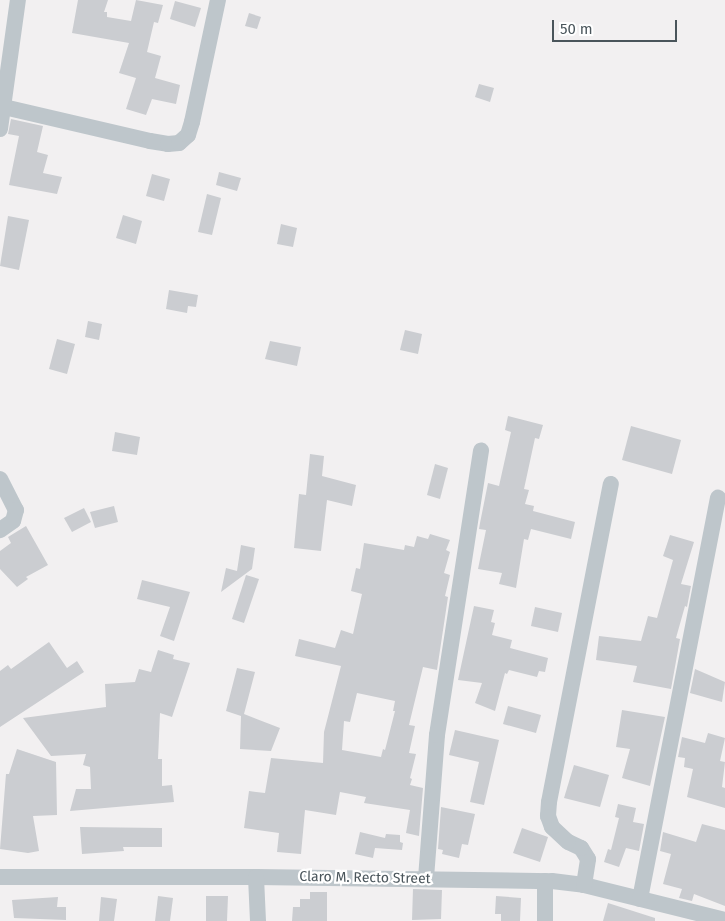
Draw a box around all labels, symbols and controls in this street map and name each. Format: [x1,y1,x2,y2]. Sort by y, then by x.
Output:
scale bar [555,10,680,42]
text: 50 m [560,20,593,38]
street label: Claro M. Recto Street [299,868,431,888]

